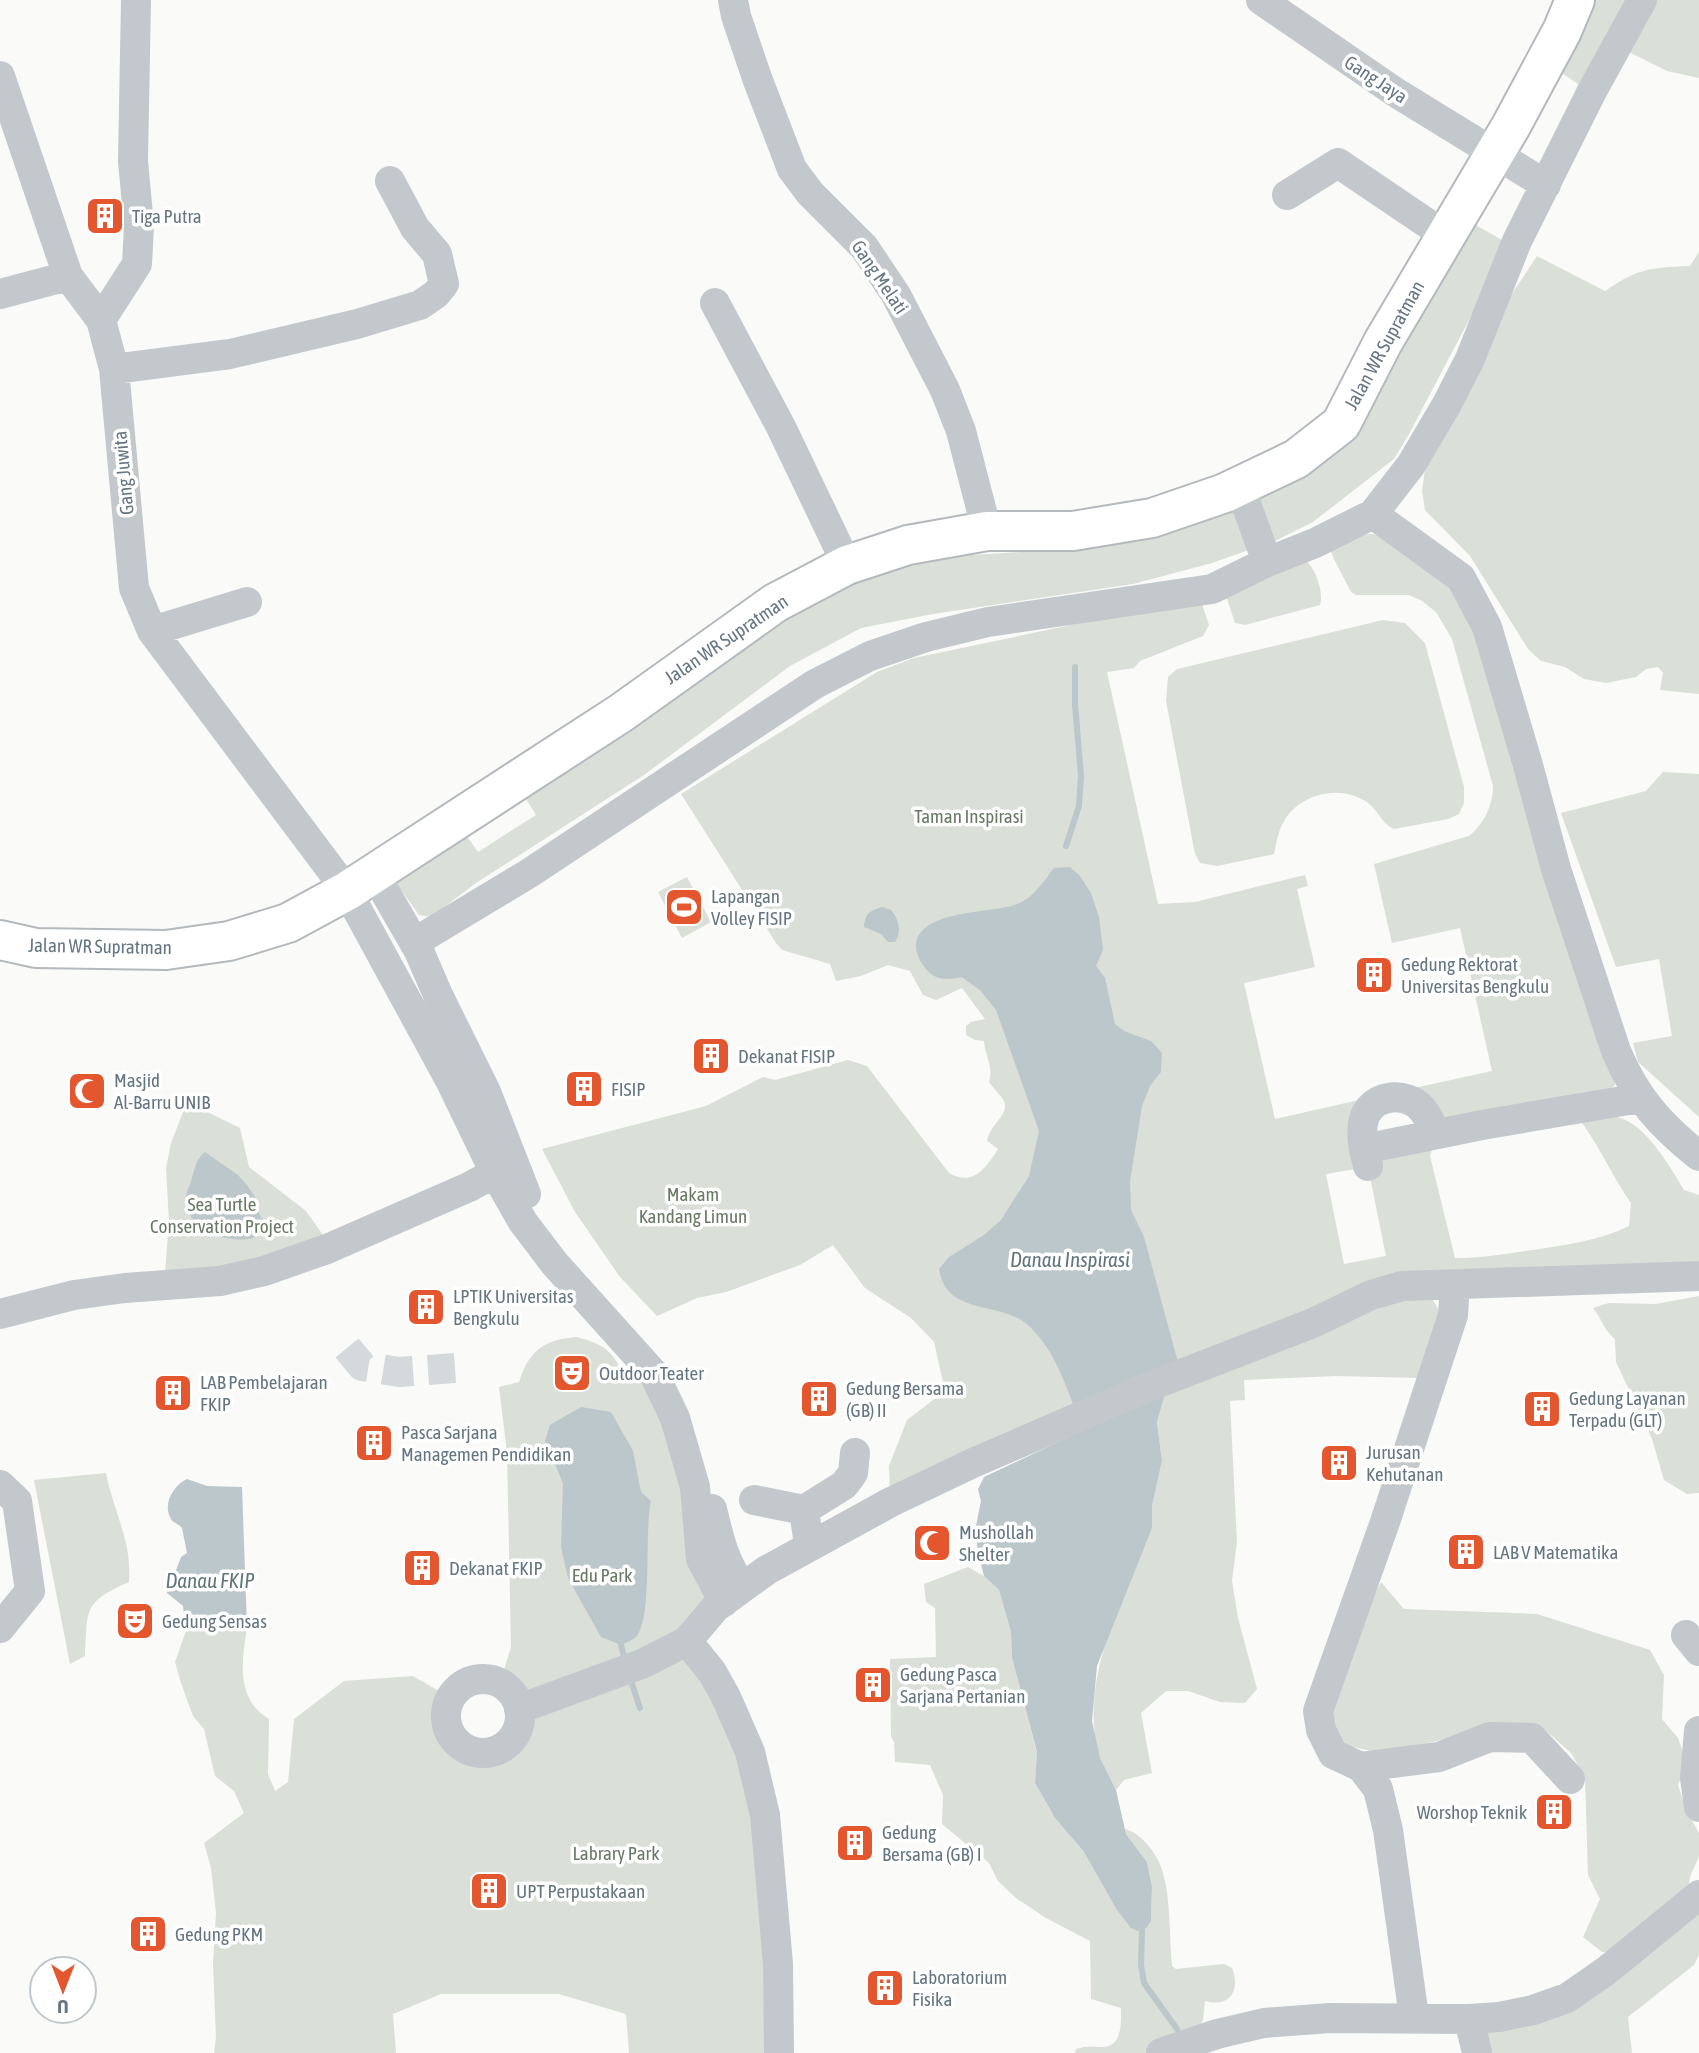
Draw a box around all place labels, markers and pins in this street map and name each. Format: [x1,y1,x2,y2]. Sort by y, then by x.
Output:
building icon: Tiga Putra [84,195,126,237]
place label: Tiga Putra [132,205,202,227]
place label: Lapangan Volley FISIP [711,885,792,929]
sports icon: Lapangan Volley FISIP [663,886,705,928]
place label: Gedung Rektorat Universitas Bengkulu [1401,953,1549,997]
building icon: Gedung Rektorat Universitas Bengkulu [1353,954,1395,996]
building icon: Dekanat FISIP [690,1035,732,1077]
place label: Dekanat FISIP [738,1045,835,1067]
building icon: FISIP [563,1068,605,1110]
place label: Masjid Al-Barru UNIB [114,1069,210,1113]
mosque icon: Masjid Al-Barru UNIB [66,1070,108,1112]
place label: FISIP [611,1078,646,1100]
place label: LPTIK Universitas Bengkulu [453,1285,574,1329]
building icon: LPTIK Universitas Bengkulu [405,1286,447,1328]
theatre icon: Outdoor Teater [551,1352,593,1394]
place label: Outdoor Teater [599,1362,704,1384]
place label: LAB Pembelajaran FKIP [200,1371,328,1415]
building icon: LAB Pembelajaran FKIP [152,1372,194,1414]
place label: Gedung Bersama (GB) II [846,1377,964,1421]
building icon: Gedung Bersama (GB) II [798,1378,840,1420]
place label: Gedung Layanan Terpadu (GLT) [1569,1387,1686,1431]
building icon: Gedung Layanan Terpadu (GLT) [1521,1388,1563,1430]
place label: Pasca Sarjana Managemen Pendidikan [401,1421,571,1465]
building icon: Pasca Sarjana Managemen Pendidikan [353,1422,395,1464]
place label: Jurusan Kehutanan [1366,1441,1444,1485]
building icon: Jurusan Kehutanan [1318,1442,1360,1484]
place label: Mushollah Shelter [959,1521,1034,1565]
mosque icon: Mushollah Shelter [911,1522,953,1564]
building icon: LAB V Matematika [1445,1531,1487,1573]
place label: LAB V Matematika [1493,1541,1618,1563]
building icon: Dekanat FKIP [401,1547,443,1589]
place label: Dekanat FKIP [449,1557,543,1579]
theatre icon: Gedung Sensas [114,1600,156,1642]
place label: Gedung Sensas [162,1610,267,1632]
place label: Gedung Pasca Sarjana Pertanian [900,1663,1025,1707]
building icon: Gedung Pasca Sarjana Pertanian [852,1664,894,1706]
building icon: Worshop Teknik [1533,1791,1575,1833]
place label: Worshop Teknik [1417,1801,1528,1823]
place label: Gedung Bersama (GB) I [882,1821,982,1865]
building icon: Gedung Bersama (GB) I [834,1822,876,1864]
building icon: UPT Perpustakaan [468,1870,510,1912]
place label: UPT Perpustakaan [516,1880,645,1902]
building icon: Gedung PKM [127,1913,169,1955]
place label: Gedung PKM [175,1923,263,1945]
place label: Laboratorium Fisika [912,1966,1007,2010]
building icon: Laboratorium Fisika [864,1967,906,2009]

